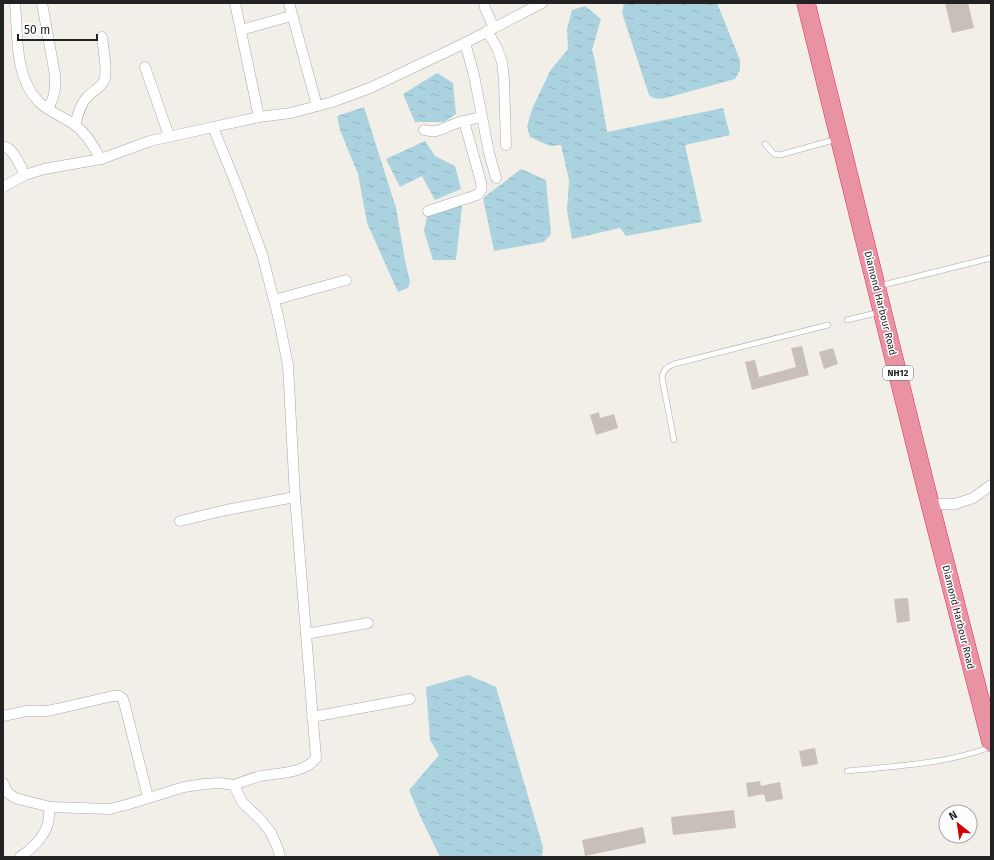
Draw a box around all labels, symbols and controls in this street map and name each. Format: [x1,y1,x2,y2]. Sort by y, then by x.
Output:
scale bar [18,16,97,42]
text: 50 m [24,23,50,37]
street label: Diamond Harbour Road [861,250,899,357]
road number: NH12 [883,366,913,380]
street label: Diamond Harbour Road [939,564,977,671]
north arrow [938,804,978,844]
text: N [947,808,960,823]

